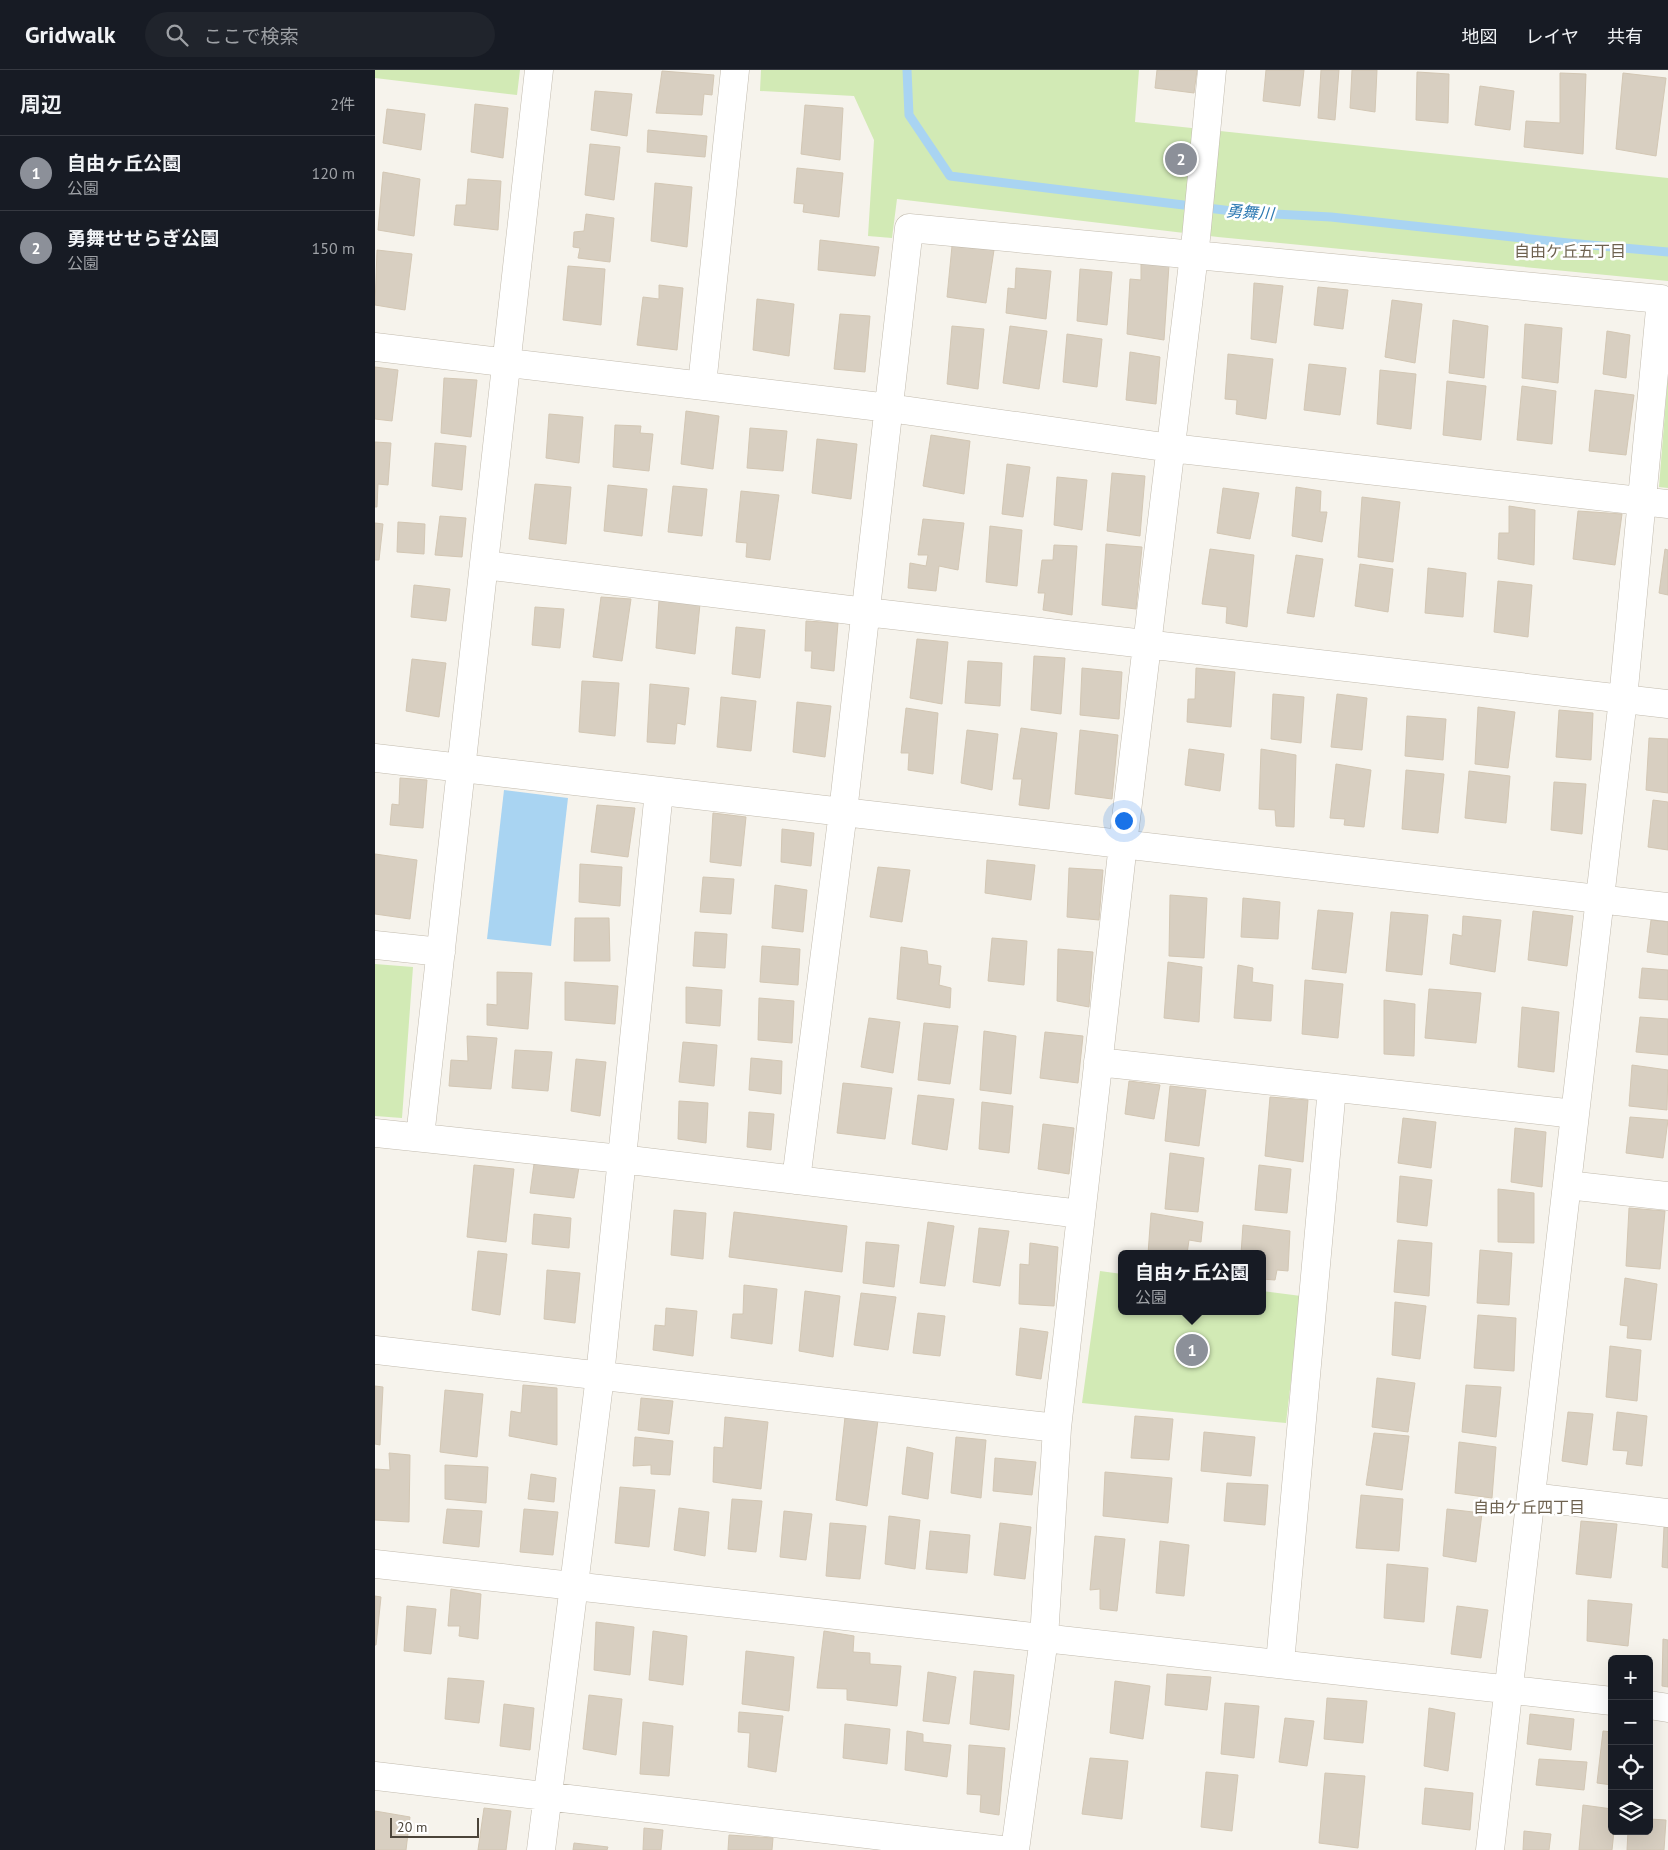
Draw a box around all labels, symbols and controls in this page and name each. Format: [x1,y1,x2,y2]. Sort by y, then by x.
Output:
search box [145,12,495,57]
text: Gridwalk [25,19,115,50]
icon: search [163,21,191,49]
text: ここで検索 [203,24,299,48]
text: 地図 [1462,25,1498,48]
text: レイヤ [1526,25,1579,48]
text: 共有 [1607,25,1643,48]
text: 周辺 [20,91,62,118]
text: 2件 [330,94,355,114]
pin: 2 [1165,140,1197,178]
text: 自由ヶ丘公園 [67,151,181,175]
text: 1 [31,163,41,183]
text: 120 m [312,163,355,183]
text: 公園 [67,178,99,198]
water label: 勇舞川 [1225,200,1277,224]
text: 勇舞せせらぎ公園 [67,226,219,250]
text: 2 [31,238,41,258]
text: 150 m [312,238,355,258]
district label: 自由ケ丘五丁目 [1514,241,1626,261]
text: 公園 [67,253,99,273]
your location [1111,808,1137,834]
popup [1118,1250,1266,1315]
text: 自由ヶ丘公園 [1135,1260,1249,1284]
text: 公園 [1135,1287,1167,1307]
pin: 1 [1176,1331,1208,1369]
district label: 自由ケ丘四丁目 [1473,1497,1585,1517]
map controls [1608,1655,1653,1835]
button: + [1608,1655,1653,1700]
button: − [1608,1700,1653,1745]
button: locate [1608,1745,1653,1790]
button: layers [1608,1790,1653,1835]
scale bar [390,1815,479,1838]
text: 20 m [397,1818,427,1836]

